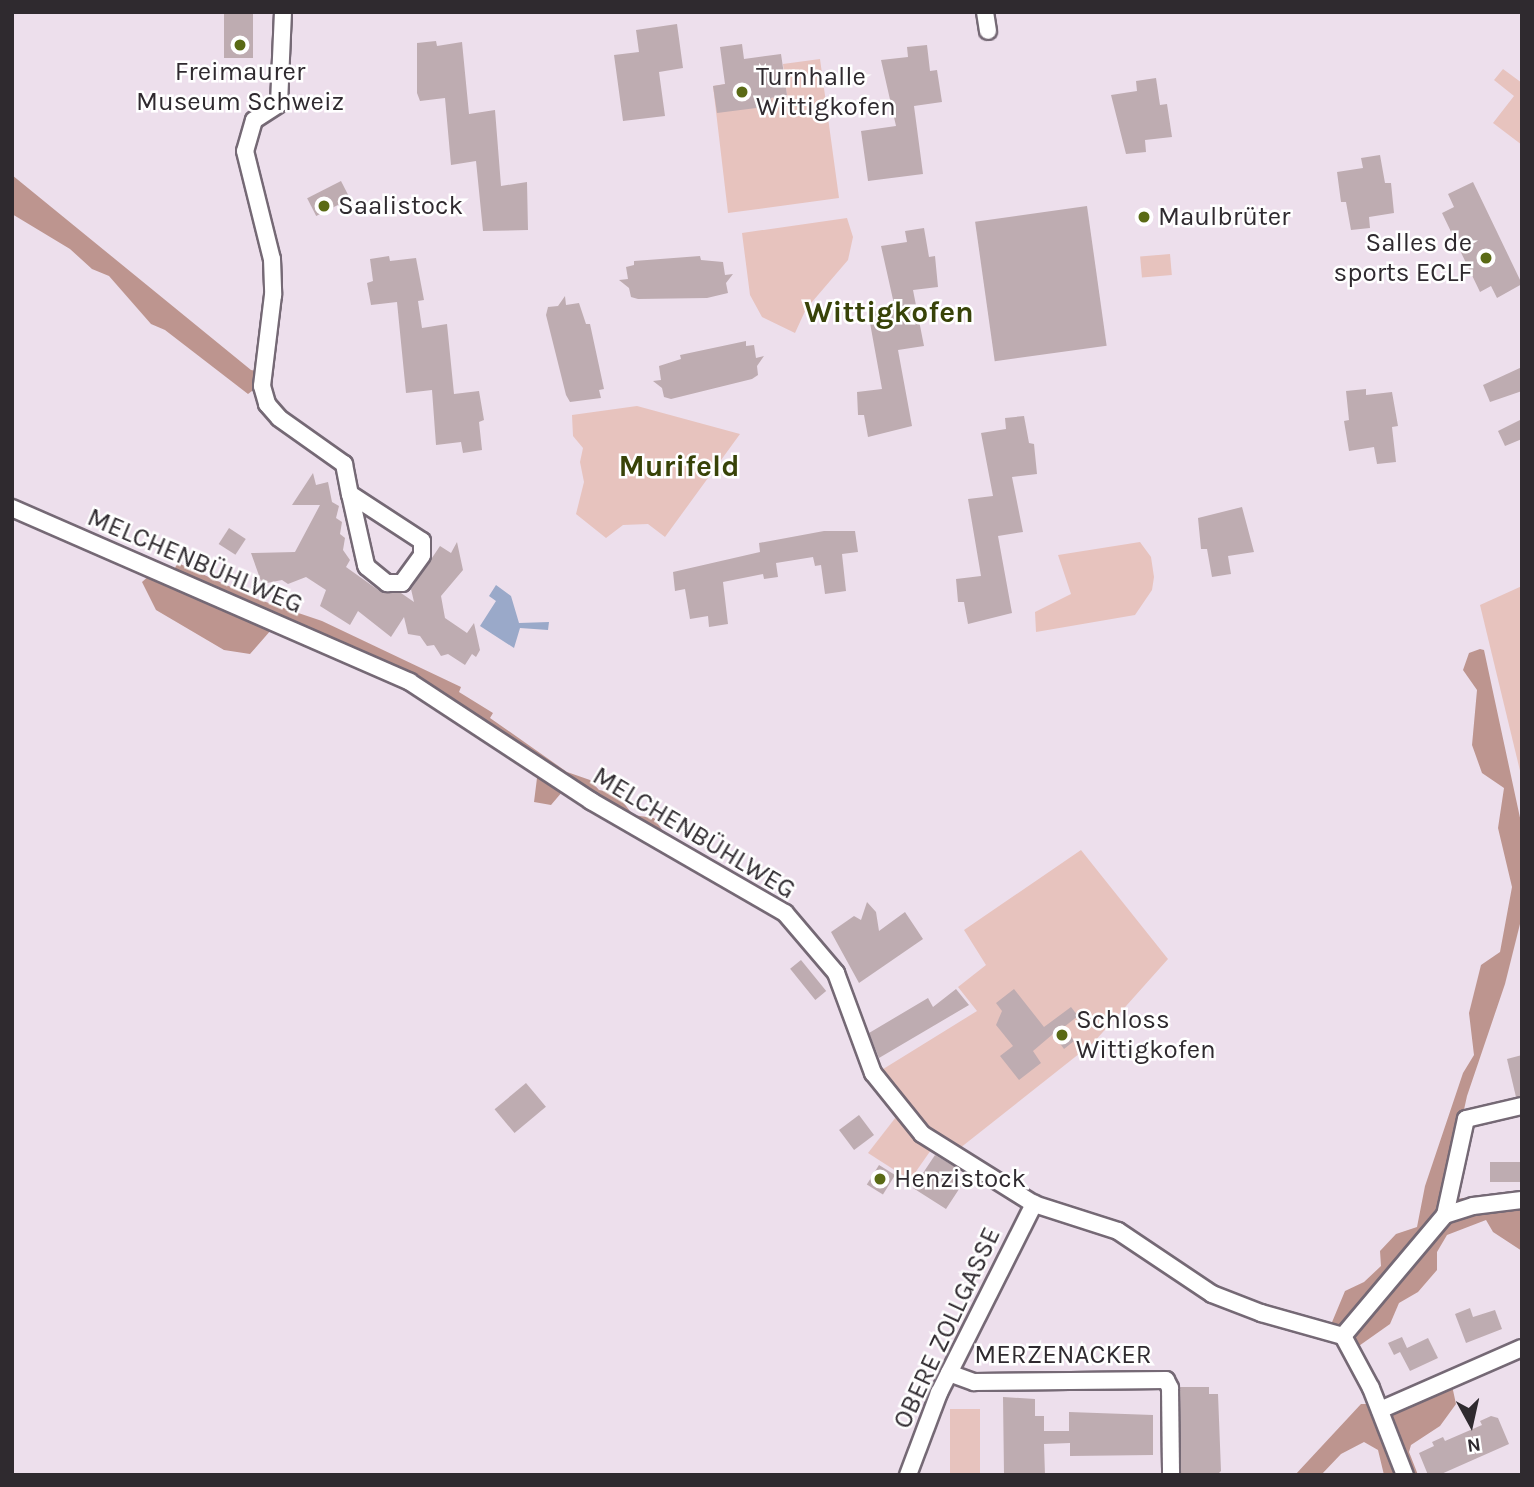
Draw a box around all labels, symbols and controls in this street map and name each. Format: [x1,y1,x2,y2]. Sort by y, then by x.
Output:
marker: Freimaurer Museum Schweiz [232,37,248,53]
place label: Freimaurer Museum Schweiz [136,56,344,118]
place label: Turnhalle Wittigkofen [756,61,896,122]
marker: Turnhalle Wittigkofen [734,84,750,100]
place label: Saalistock [338,190,463,222]
marker: Saalistock [316,198,332,214]
place label: Maulbrüter [1158,201,1290,233]
marker: Maulbrüter [1136,209,1152,225]
place label: Salles de sports ECLF [1334,227,1472,288]
marker: Salles de sports ECLF [1478,250,1494,266]
district label: Wittigkofen [804,294,974,330]
district label: Murifeld [618,448,740,484]
street label: MELCHENBÜHLWEG [83,502,307,620]
street label: MELCHENBÜHLWEG [587,760,801,906]
place label: Schloss Wittigkofen [1076,1004,1216,1066]
marker: Schloss Wittigkofen [1054,1027,1070,1043]
place label: Henzistock [894,1163,1026,1195]
marker: Henzistock [872,1171,888,1187]
street label: OBERE ZOLLGASSE [887,1222,1007,1434]
street label: MERZENACKER [974,1339,1152,1371]
north arrow [1436,1389,1506,1459]
text: N [1466,1433,1482,1457]

